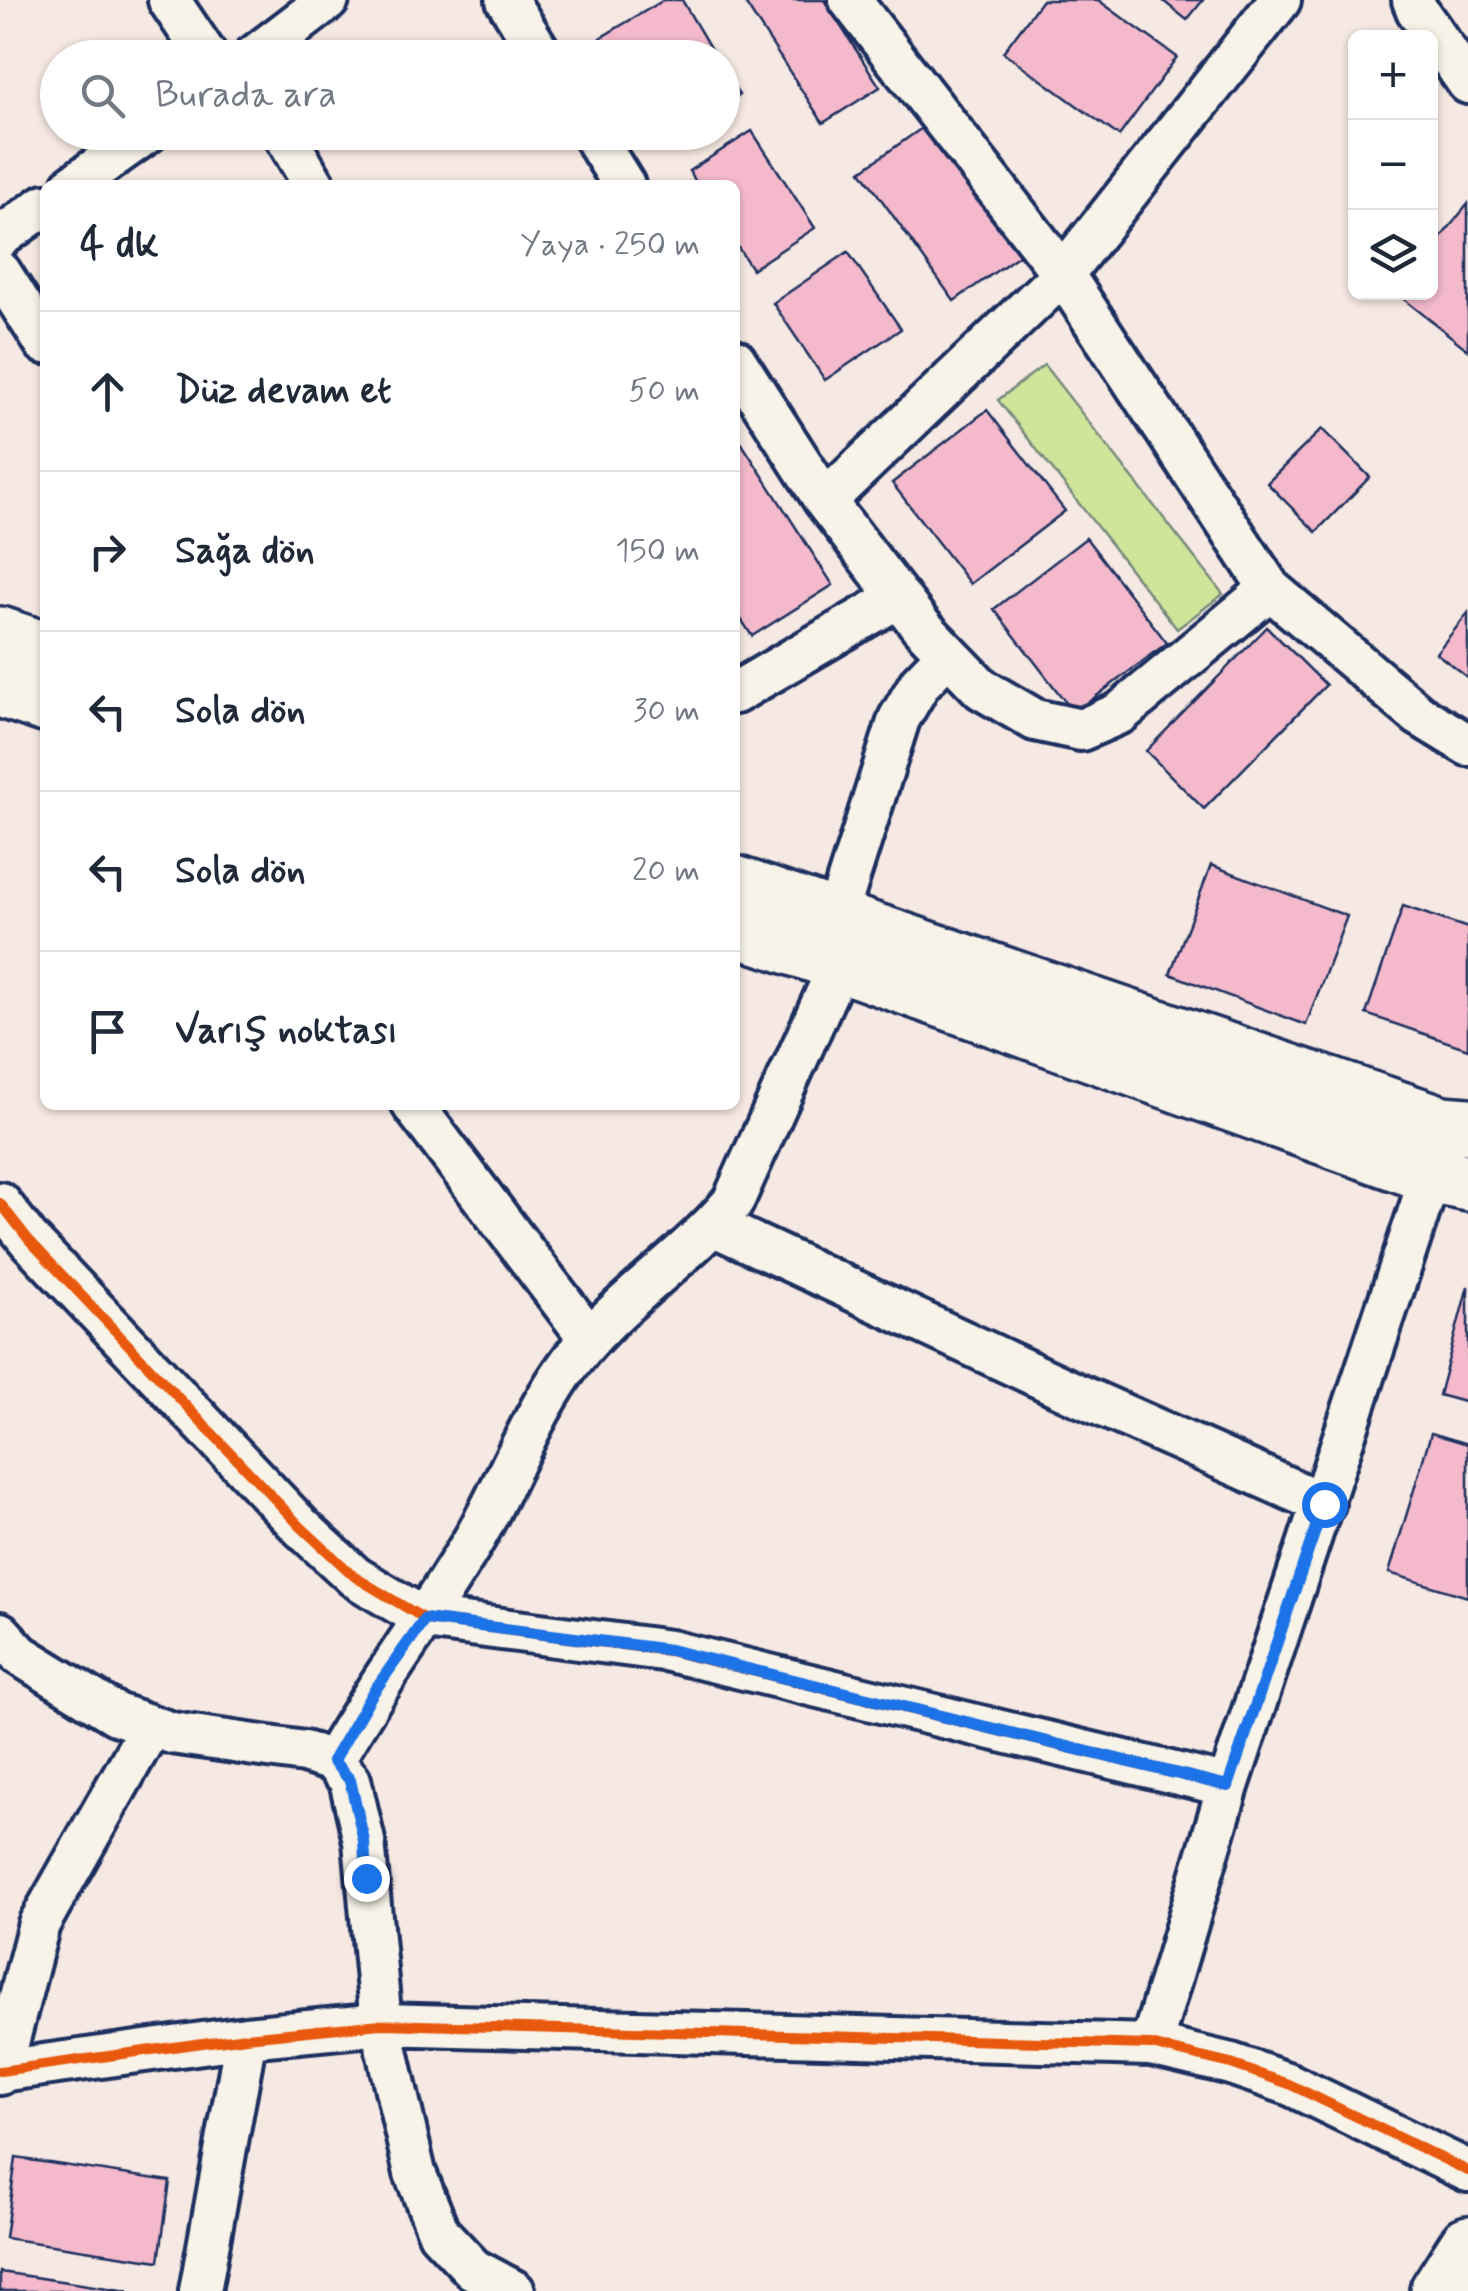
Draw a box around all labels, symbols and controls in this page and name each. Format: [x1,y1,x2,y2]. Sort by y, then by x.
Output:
map controls [1348,30,1438,300]
button: + [1348,30,1438,120]
search box [40,40,740,150]
icon: search [75,68,130,123]
text: Burada ara [155,71,337,120]
button: − [1348,120,1438,210]
button: layers [1348,210,1438,300]
text: 4 dk [80,218,159,273]
text: Yaya · 250 m [520,224,700,266]
icon: ahead [80,364,135,419]
text: Düz devam et [175,367,392,416]
text: 50 m [628,370,700,412]
icon: right [80,524,135,579]
text: Sağa dön [175,527,315,576]
text: 150 m [615,530,700,572]
icon: left [80,684,135,739]
text: Sola dön [175,687,306,736]
text: 30 m [633,690,700,732]
icon: left [80,844,135,899]
text: Sola dön [175,847,306,896]
text: 20 m [632,850,700,892]
icon: arrive [80,1004,135,1059]
text: Varış noktası [175,1007,398,1056]
route start [1302,1482,1348,1528]
route end [344,1856,390,1902]

